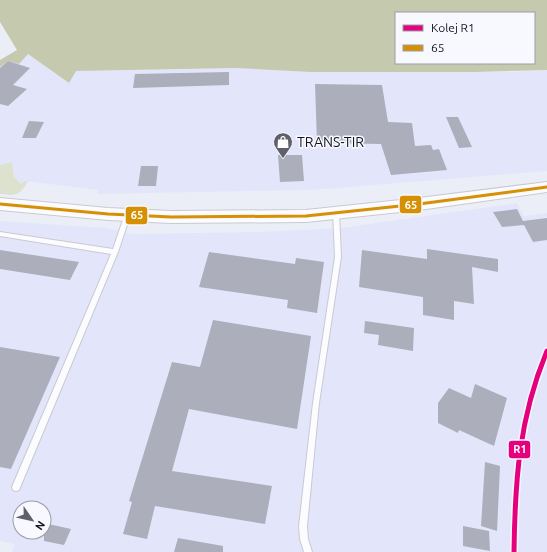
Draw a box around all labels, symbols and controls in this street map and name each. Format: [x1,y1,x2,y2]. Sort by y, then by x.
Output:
legend [395,12,535,64]
text: Kolej R1 [431,21,475,34]
text: 65 [431,41,445,54]
shop icon: TRANS-TIR [272,131,294,159]
place label: TRANS-TIR [297,134,364,150]
line badge: 65 [399,195,422,214]
text: 65 [405,199,417,211]
line badge: 65 [125,206,148,225]
text: 65 [131,209,143,221]
line badge: R1 [508,440,531,459]
text: R1 [513,443,527,455]
north arrow [12,500,52,540]
text: N [33,519,48,532]

